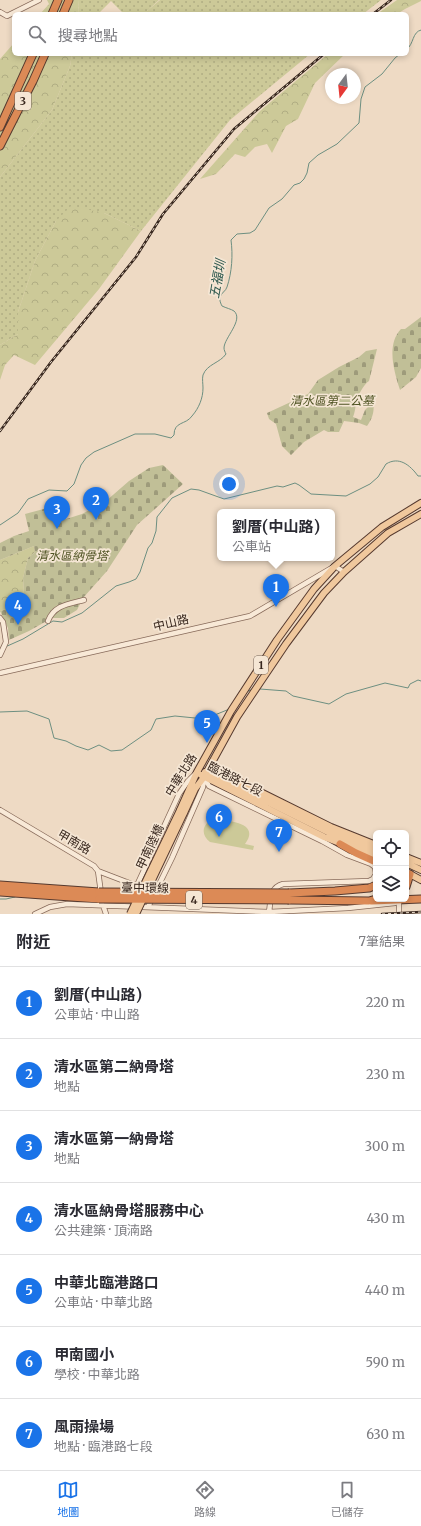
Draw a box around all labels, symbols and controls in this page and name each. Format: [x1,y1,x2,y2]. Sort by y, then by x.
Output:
search box [12,12,409,56]
icon: search [26,23,48,45]
text: 搜尋地點 [58,26,118,45]
north arrow [325,68,361,104]
road number: 3 [15,92,31,110]
water label: 五福圳 [206,256,230,300]
park label: 清水區第二公墓 [290,393,376,408]
your location [219,474,239,494]
pin: 2 [83,487,109,520]
pin: 3 [44,496,70,529]
popup [217,509,335,561]
text: 劉厝(中山路) [232,517,320,536]
text: 公車站 [232,538,271,555]
park label: 清水區納骨塔 [36,548,110,563]
pin: 1 [263,574,289,607]
pin: 4 [5,592,31,625]
street label: 中山路 [152,611,190,634]
road number: 1 [254,656,268,674]
pin: 5 [194,710,220,743]
street label: 中華北路 [161,750,200,799]
street label: 臨港路七段 [205,758,265,799]
pin: 6 [206,804,232,837]
pin: 7 [266,819,292,852]
street label: 甲南陸橋 [133,822,166,872]
street label: 甲南路 [55,826,94,857]
map controls [373,830,409,902]
button: locate [373,830,409,866]
button: layers [373,866,409,902]
street label: 臺中環線 [121,880,169,895]
road number: 4 [186,891,202,909]
text: 附近 [16,931,50,953]
text: 7筆結果 [359,933,405,950]
text: 劉厝(中山路) [54,985,142,1004]
text: 1 [26,994,32,1011]
text: 220 m [366,994,405,1011]
text: 公車站 · 中山路 [54,1006,140,1023]
text: 清水區第二納骨塔 [54,1057,174,1076]
text: 2 [25,1066,33,1083]
text: 230 m [366,1066,405,1083]
text: 地點 [54,1078,80,1095]
text: 清水區第一納骨塔 [54,1129,174,1148]
text: 3 [25,1138,33,1155]
text: 300 m [365,1138,405,1155]
text: 地點 [54,1150,80,1167]
text: 清水區納骨塔服務中心 [54,1201,204,1220]
text: 4 [25,1210,33,1227]
text: 430 m [366,1210,405,1227]
text: 公共建築 · 頂湳路 [54,1222,153,1239]
text: 中華北臨港路口 [54,1273,159,1292]
text: 5 [25,1282,33,1299]
text: 440 m [365,1282,405,1299]
text: 公車站 · 中華北路 [54,1294,153,1311]
text: 甲南國小 [54,1345,114,1364]
text: 6 [25,1354,33,1371]
text: 590 m [366,1354,405,1371]
text: 學校 · 中華北路 [54,1366,140,1383]
text: 風雨操場 [54,1417,114,1436]
text: 7 [25,1426,33,1443]
text: 630 m [366,1426,405,1443]
text: 地點 · 臨港路七段 [54,1438,153,1455]
tab: 地圖 [57,1479,79,1519]
tab: 路線 [194,1479,216,1519]
tab: 已儲存 [331,1479,364,1519]

